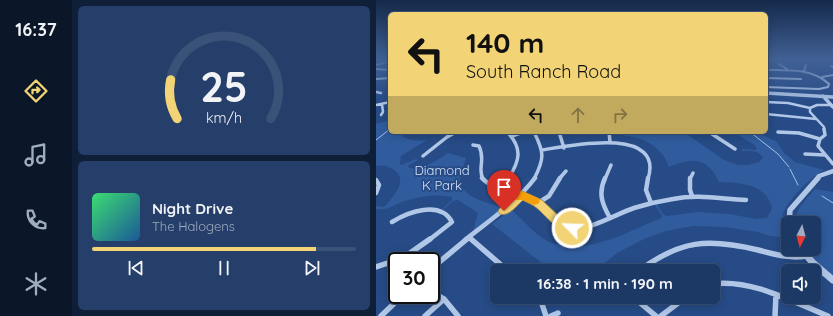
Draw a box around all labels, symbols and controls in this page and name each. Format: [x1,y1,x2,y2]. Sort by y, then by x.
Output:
text: 16:37 [15,18,57,41]
text: 140 m [466,25,544,60]
icon: left [400,28,452,80]
text: 25 [200,59,248,111]
text: South Ranch Road [466,60,621,83]
icon: directions [22,77,50,105]
icon: left [525,104,547,126]
icon: ahead [567,104,589,126]
icon: right [609,104,631,126]
text: km/h [206,108,242,126]
icon: music [22,141,50,169]
park label: Diamond K Park [414,162,470,193]
pin [487,170,521,211]
icon: arrive [493,176,515,198]
text: Night Drive [152,199,233,218]
icon: phone [22,206,50,234]
position arrow [551,207,593,249]
north arrow [781,216,821,256]
map controls [781,216,821,304]
text: The Halogens [152,218,235,234]
speed limit sign: 30 [388,252,440,304]
icon: previous [125,257,147,279]
icon: pause [213,257,235,279]
icon: next [301,257,323,279]
button: sound [781,264,821,304]
icon: climate [22,270,50,298]
text: 16:38 · 1 min · 190 m [537,274,673,293]

